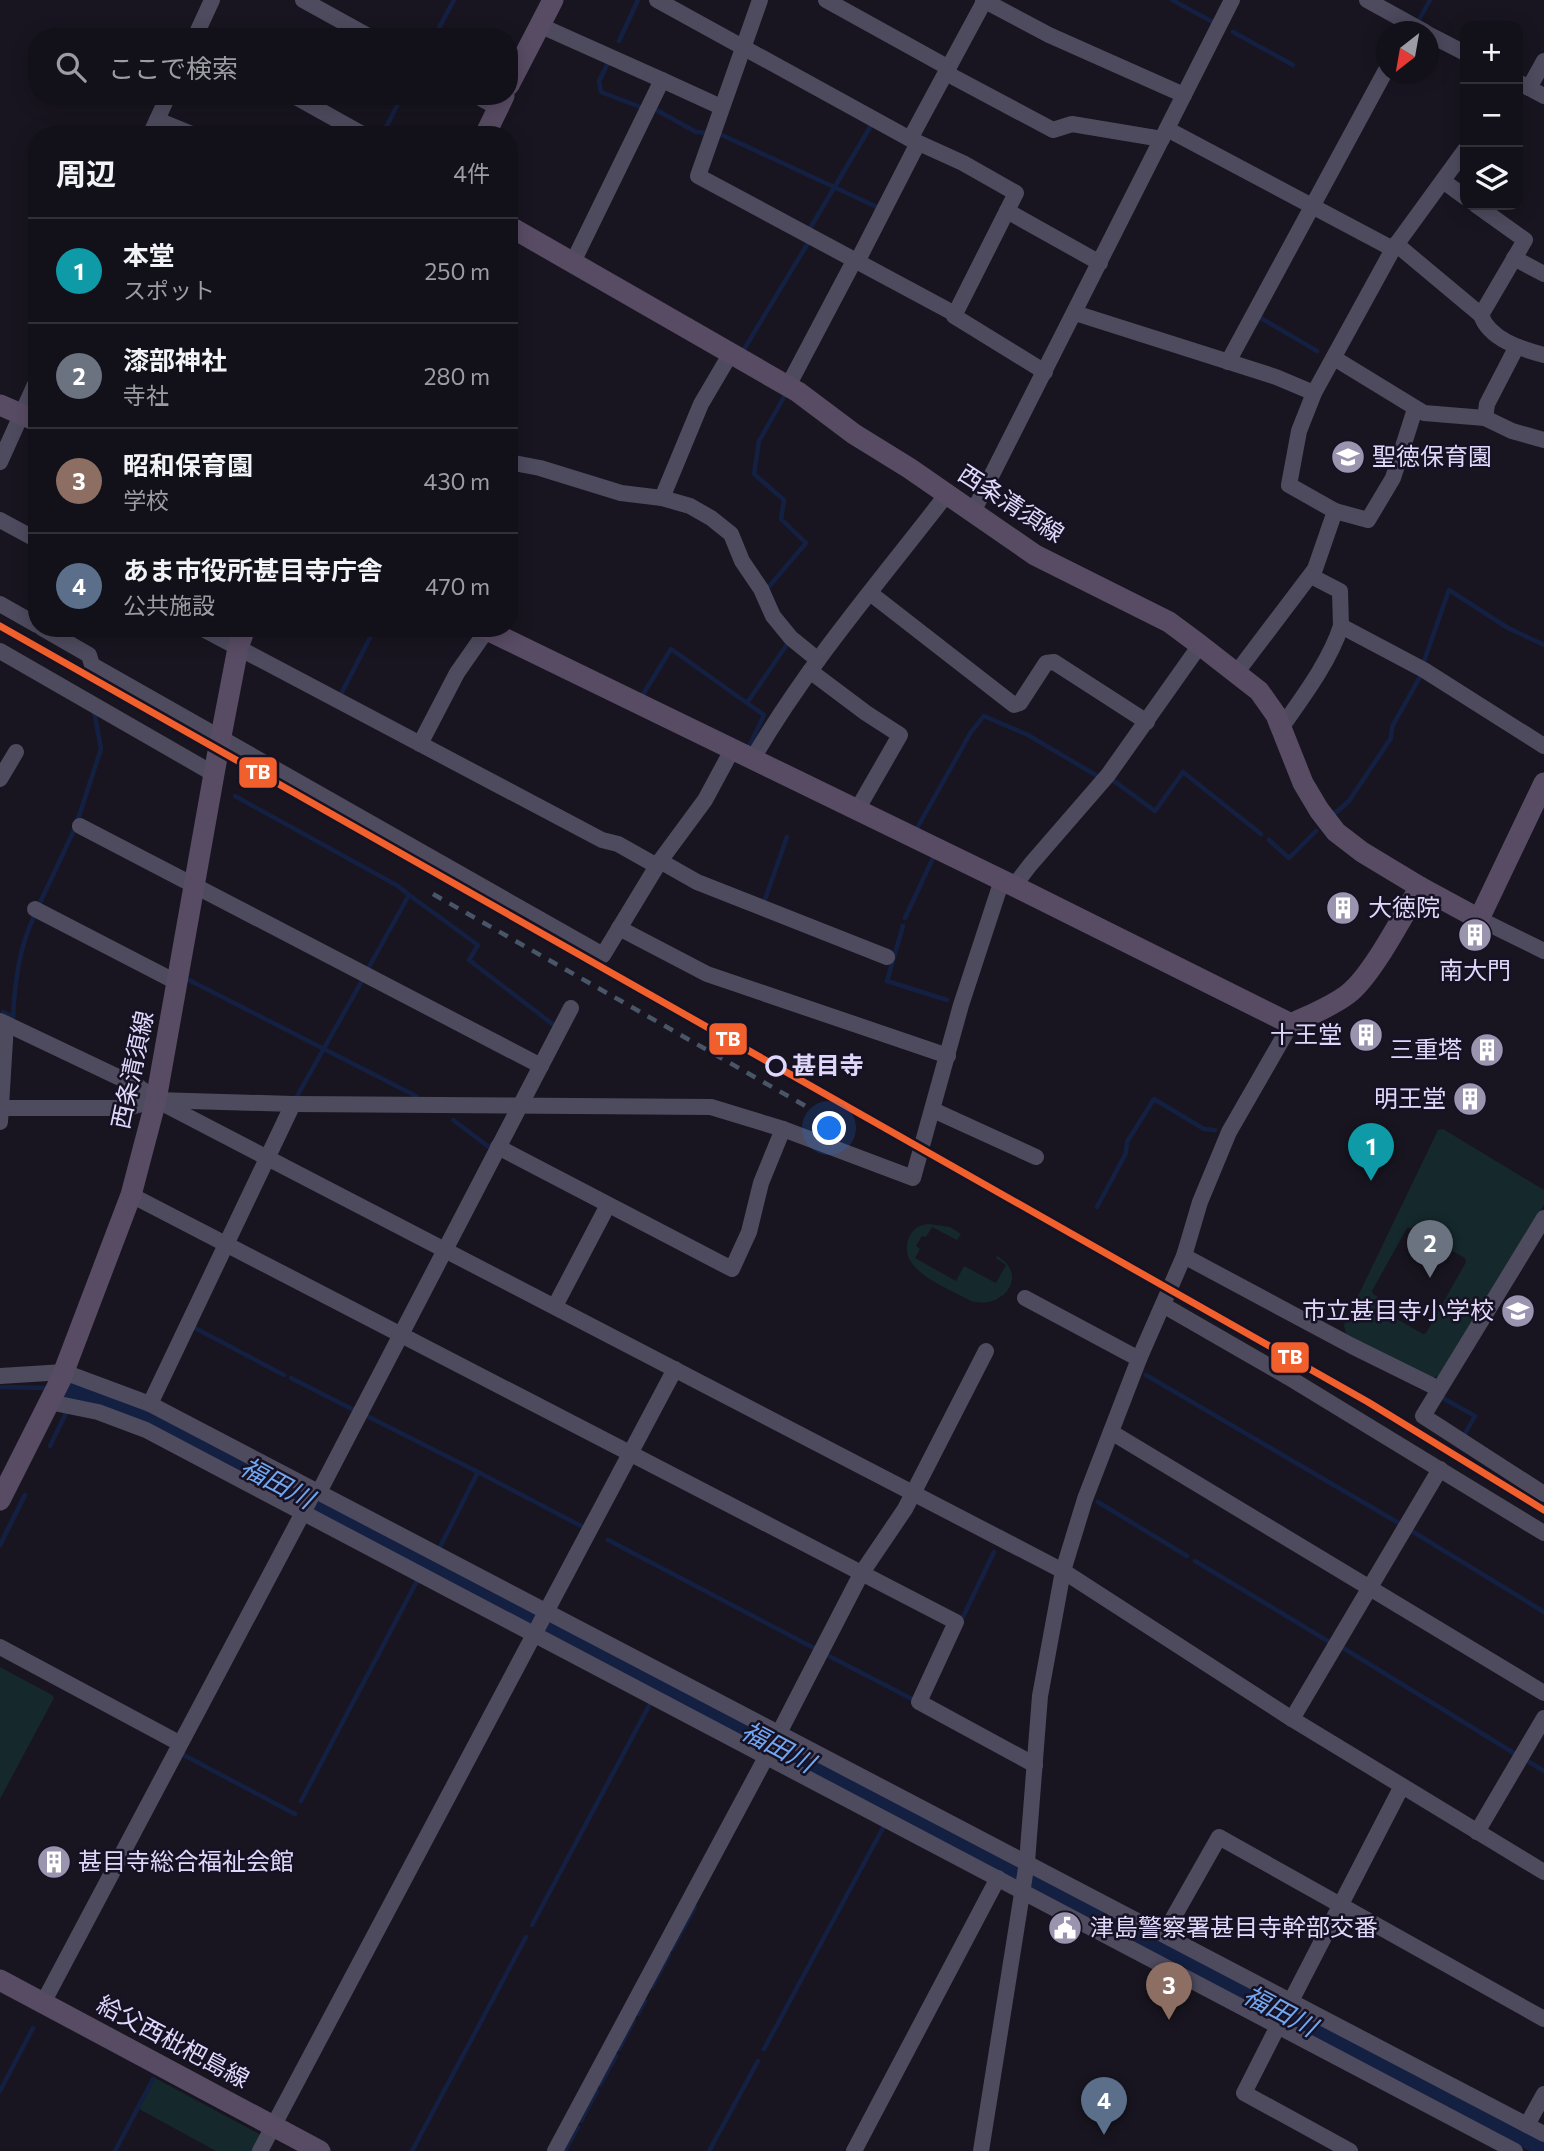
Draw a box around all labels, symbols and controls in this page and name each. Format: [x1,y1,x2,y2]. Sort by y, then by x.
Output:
north arrow [1376,21,1439,84]
map controls [1460,21,1523,210]
button: + [1460,21,1523,84]
search box [28,28,518,105]
icon: search [52,48,90,86]
text: ここで検索 [108,52,238,83]
button: − [1460,84,1523,147]
button: layers [1460,147,1523,210]
text: 周辺 [56,154,116,191]
text: 4件 [453,159,490,187]
text: 本堂 [123,239,175,270]
text: 1 [74,257,84,285]
text: 250 m [425,257,490,285]
text: スポット [123,276,215,304]
text: 漆部神社 [123,344,227,375]
text: 2 [72,362,86,390]
text: 280 m [424,362,490,390]
text: 寺社 [123,381,169,409]
school or university icon: 聖徳保育園 [1329,438,1367,476]
place label: 聖徳保育園 [1372,441,1492,470]
text: 昭和保育園 [123,449,253,480]
street label: 西条清須線 [954,458,1070,548]
text: 3 [72,467,86,495]
text: 430 m [424,467,490,495]
text: 学校 [123,486,169,514]
text: あま市役所甚目寺庁舎 [123,554,383,585]
text: 4 [72,572,86,600]
text: 470 m [425,572,490,600]
text: 公共施設 [123,591,215,619]
line badge: TB [238,756,278,789]
text: TB [246,760,270,783]
building icon: 大徳院 [1324,889,1362,927]
place label: 大徳院 [1368,892,1440,921]
building icon: 南大門 [1456,916,1494,954]
place label: 南大門 [1439,955,1511,984]
street label: 西条清須線 [105,1008,158,1131]
building icon: 十王堂 [1347,1016,1385,1054]
place label: 十王堂 [1270,1019,1342,1048]
line badge: TB [708,1022,748,1056]
text: TB [716,1027,740,1050]
building icon: 三重塔 [1468,1031,1506,1069]
place label: 三重塔 [1390,1034,1462,1063]
place label: 甚目寺 [792,1050,864,1079]
marker: 甚目寺 [766,1056,786,1076]
building icon: 明王堂 [1451,1080,1489,1118]
place label: 明王堂 [1374,1083,1446,1112]
your location [812,1111,846,1145]
pin: 1 [1348,1123,1394,1181]
pin: 2 [1407,1220,1453,1278]
school or university icon: 市立甚目寺小学校 [1499,1292,1537,1330]
place label: 市立甚目寺小学校 [1302,1295,1494,1324]
line badge: TB [1270,1341,1310,1374]
text: TB [1278,1345,1302,1368]
water label: 福田川 [236,1450,322,1515]
water label: 福田川 [737,1714,823,1779]
building icon: 甚目寺総合福祉会館 [35,1843,73,1881]
place label: 甚目寺総合福祉会館 [78,1846,294,1875]
public building icon: 津島警察署甚目寺幹部交番 [1046,1909,1084,1947]
place label: 津島警察署甚目寺幹部交番 [1090,1912,1378,1941]
pin: 3 [1146,1962,1192,2020]
water label: 福田川 [1239,1978,1325,2043]
street label: 給父西枇杷島線 [93,1988,255,2093]
pin: 4 [1081,2077,1127,2135]

